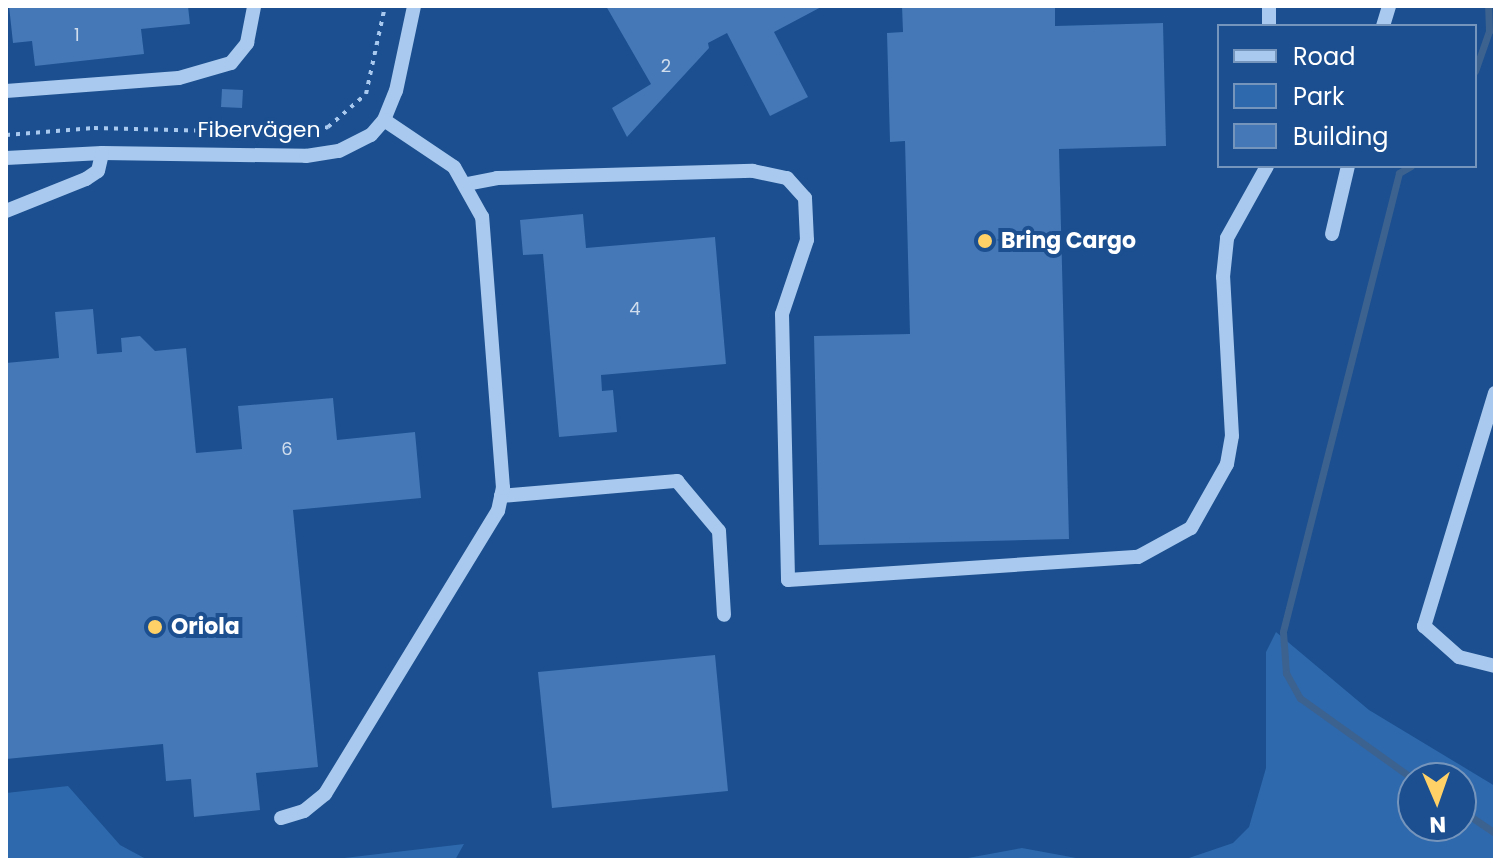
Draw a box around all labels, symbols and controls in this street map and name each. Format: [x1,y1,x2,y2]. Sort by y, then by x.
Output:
house number: 1 [74,24,80,46]
legend [1217,24,1477,168]
text: Road [1293,40,1355,73]
house number: 2 [661,55,671,77]
text: Park [1293,80,1344,113]
street label: Fibervägen [197,117,321,143]
text: Building [1293,120,1389,153]
place label: Bring Cargo [1001,228,1136,254]
marker: Bring Cargo [976,232,994,250]
house number: 4 [629,298,641,320]
house number: 6 [281,438,293,460]
place label: Oriola [171,614,240,640]
marker: Oriola [146,618,164,636]
north arrow [1397,762,1477,842]
text: N [1429,809,1447,840]

